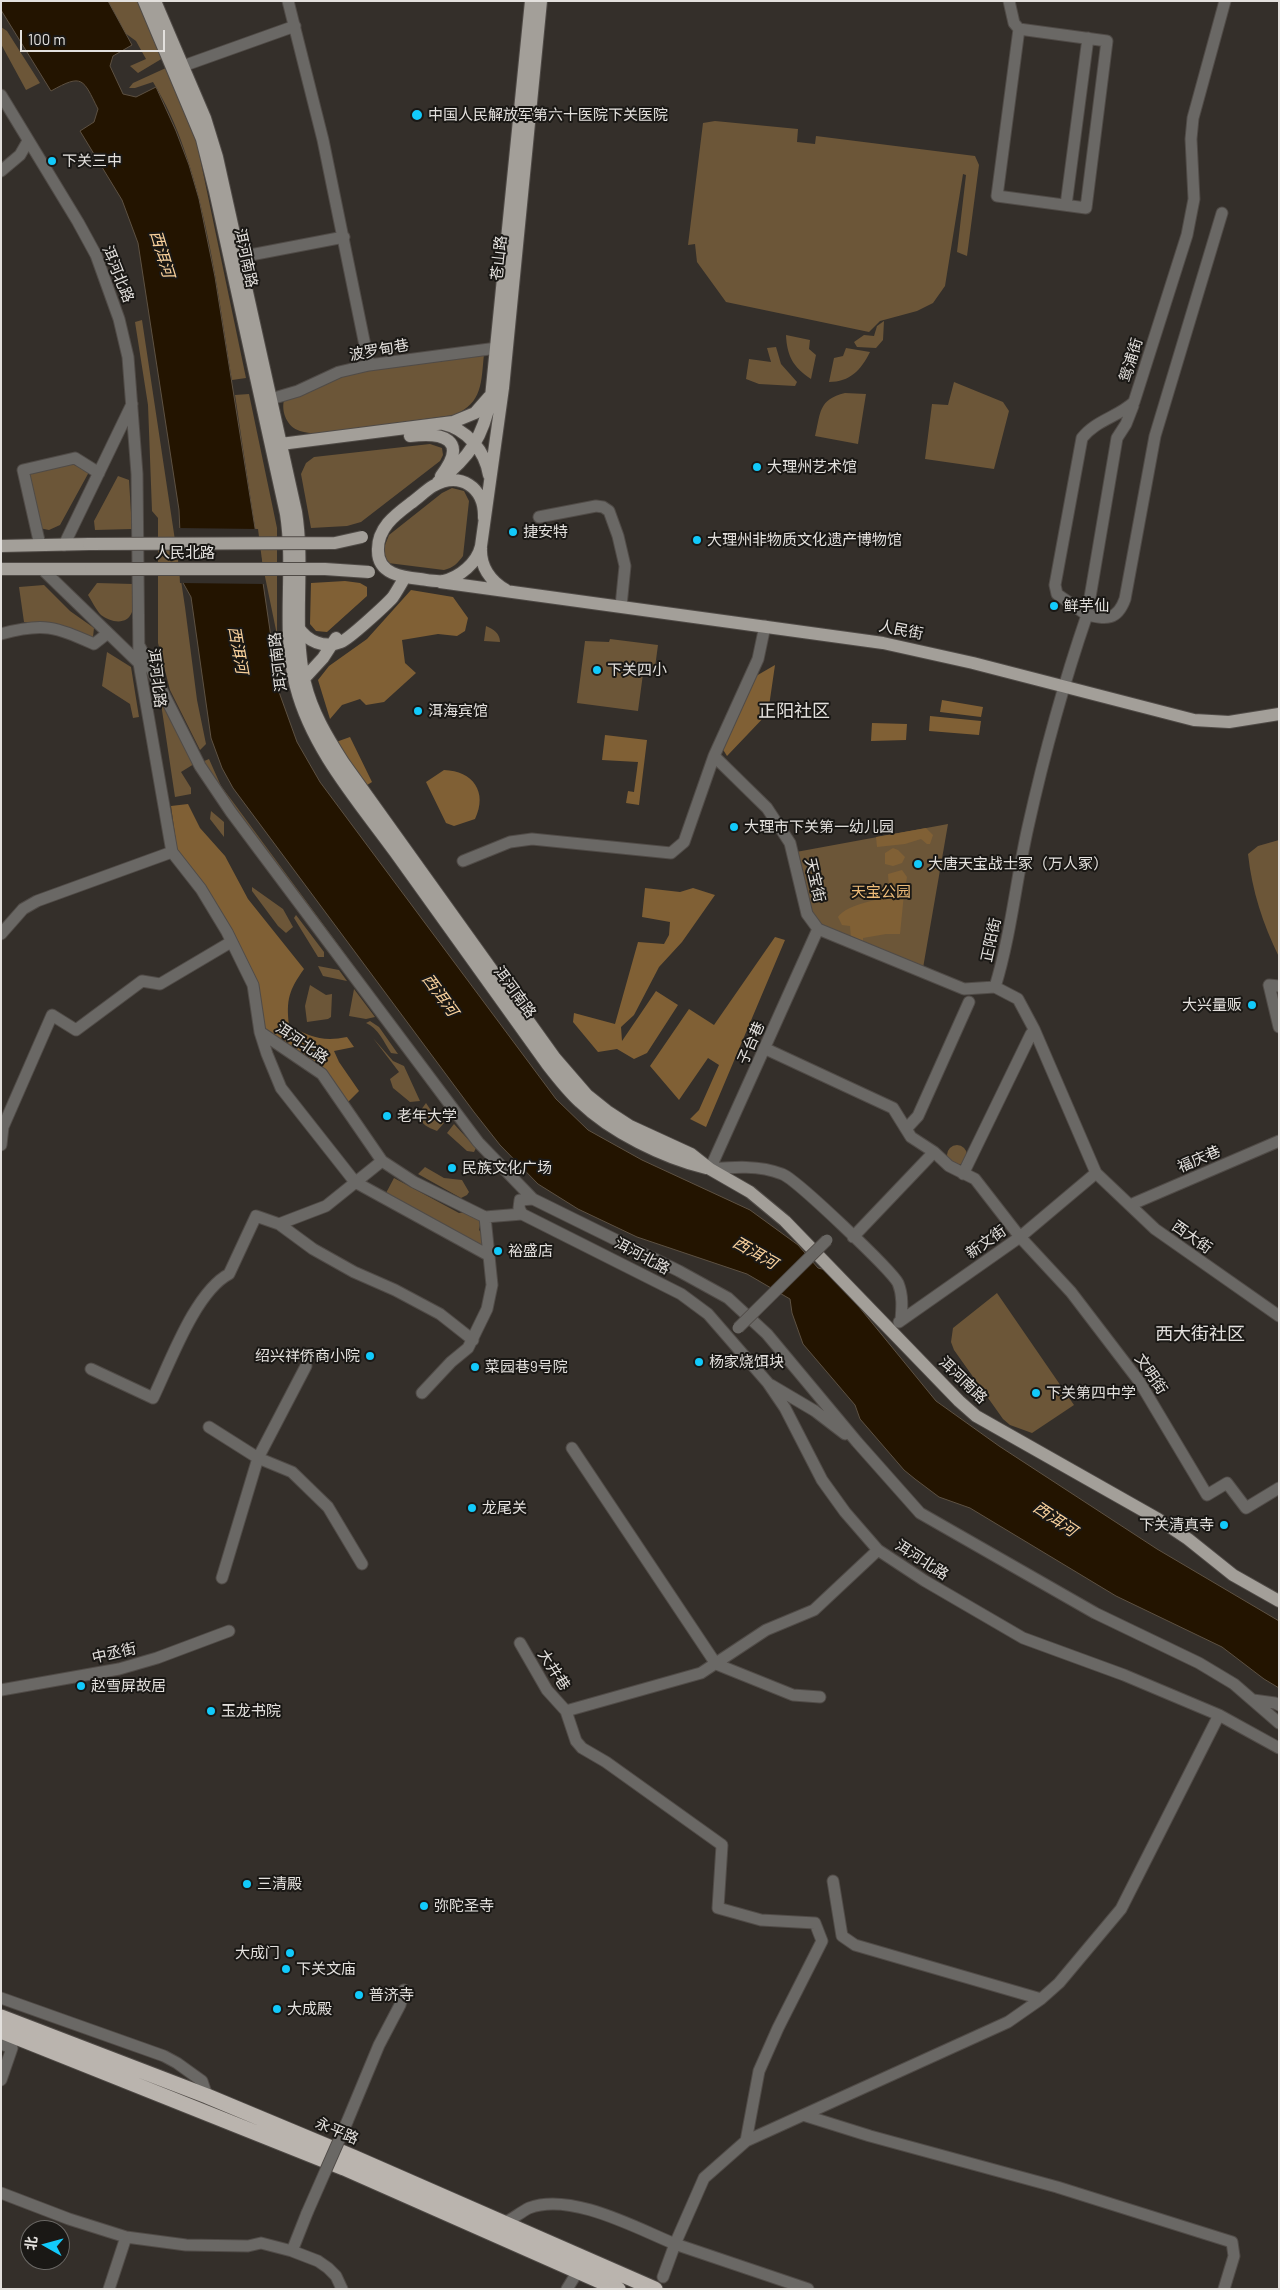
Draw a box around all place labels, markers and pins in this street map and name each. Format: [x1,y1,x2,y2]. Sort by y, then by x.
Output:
place label: 中国人民解放军第六十医院下关医院 [428,106,668,124]
marker: 中国人民解放军第六十医院下关医院 [410,108,424,122]
place label: 下关三中 [62,152,122,170]
marker: 下关三中 [46,155,58,167]
place label: 大理州艺术馆 [767,458,857,476]
marker: 大理州艺术馆 [751,461,763,473]
place label: 捷安特 [523,523,568,541]
marker: 捷安特 [507,526,519,538]
place label: 大理州非物质文化遗产博物馆 [707,531,902,549]
marker: 大理州非物质文化遗产博物馆 [691,534,703,546]
place label: 鲜芋仙 [1064,597,1109,615]
marker: 鲜芋仙 [1048,600,1060,612]
place label: 下关四小 [607,661,667,679]
marker: 下关四小 [591,664,603,676]
place label: 洱海宾馆 [428,702,488,720]
marker: 洱海宾馆 [412,705,424,717]
place label: 大理市下关第一幼儿园 [744,818,894,836]
marker: 大理市下关第一幼儿园 [728,821,740,833]
place label: 大唐天宝战士冢（万人冢） [928,855,1108,873]
marker: 大唐天宝战士冢（万人冢） [912,858,924,870]
place label: 大兴量贩 [1182,996,1242,1014]
marker: 大兴量贩 [1246,999,1258,1011]
place label: 老年大学 [397,1107,457,1125]
marker: 老年大学 [381,1110,393,1122]
place label: 民族文化广场 [462,1159,552,1177]
marker: 民族文化广场 [446,1162,458,1174]
place label: 裕盛店 [508,1242,553,1260]
marker: 裕盛店 [492,1245,504,1257]
place label: 绍兴祥侨商小院 [255,1347,360,1365]
marker: 绍兴祥侨商小院 [364,1350,376,1362]
place label: 杨家烧饵块 [709,1353,784,1371]
marker: 杨家烧饵块 [693,1356,705,1368]
place label: 菜园巷9号院 [485,1358,568,1376]
marker: 菜园巷9号院 [469,1361,481,1373]
place label: 下关第四中学 [1046,1384,1136,1402]
marker: 下关第四中学 [1030,1387,1042,1399]
place label: 龙尾关 [482,1499,527,1517]
marker: 龙尾关 [466,1502,478,1514]
place label: 下关清真寺 [1139,1516,1214,1534]
marker: 下关清真寺 [1218,1519,1230,1531]
place label: 赵雪屏故居 [91,1677,166,1695]
marker: 赵雪屏故居 [75,1680,87,1692]
place label: 玉龙书院 [221,1702,281,1720]
marker: 玉龙书院 [205,1705,217,1717]
place label: 三清殿 [257,1875,302,1893]
marker: 三清殿 [241,1878,253,1890]
place label: 弥陀圣寺 [434,1897,494,1915]
marker: 弥陀圣寺 [418,1900,430,1912]
place label: 大成门 [235,1944,280,1962]
marker: 大成门 [284,1947,296,1959]
place label: 下关文庙 [296,1960,356,1978]
marker: 下关文庙 [280,1963,292,1975]
place label: 普济寺 [369,1986,414,2004]
marker: 普济寺 [353,1989,365,2001]
place label: 大成殿 [287,2000,332,2018]
marker: 大成殿 [271,2003,283,2015]

